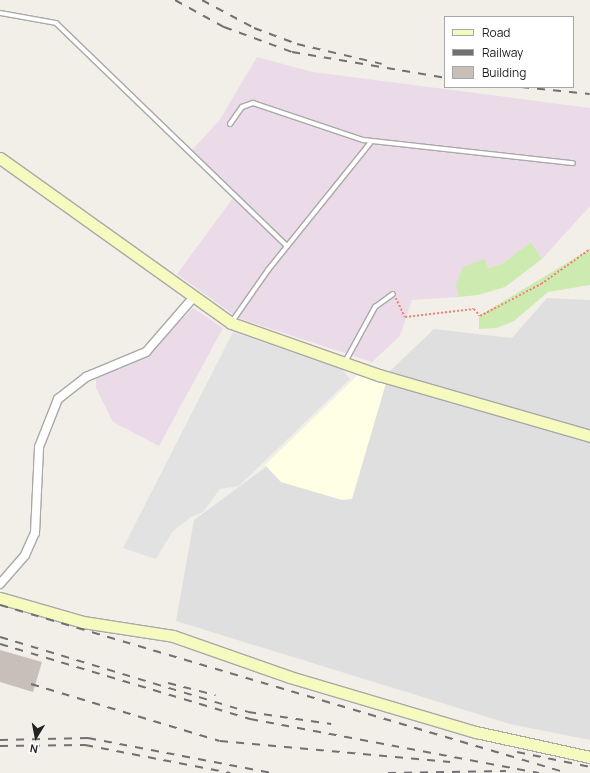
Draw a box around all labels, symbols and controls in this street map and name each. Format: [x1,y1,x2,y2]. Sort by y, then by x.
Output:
legend [444,16,574,88]
text: Road [482,24,510,41]
text: Railway [482,44,523,61]
text: Building [482,64,526,81]
north arrow [16,717,56,757]
text: N [29,741,39,757]

